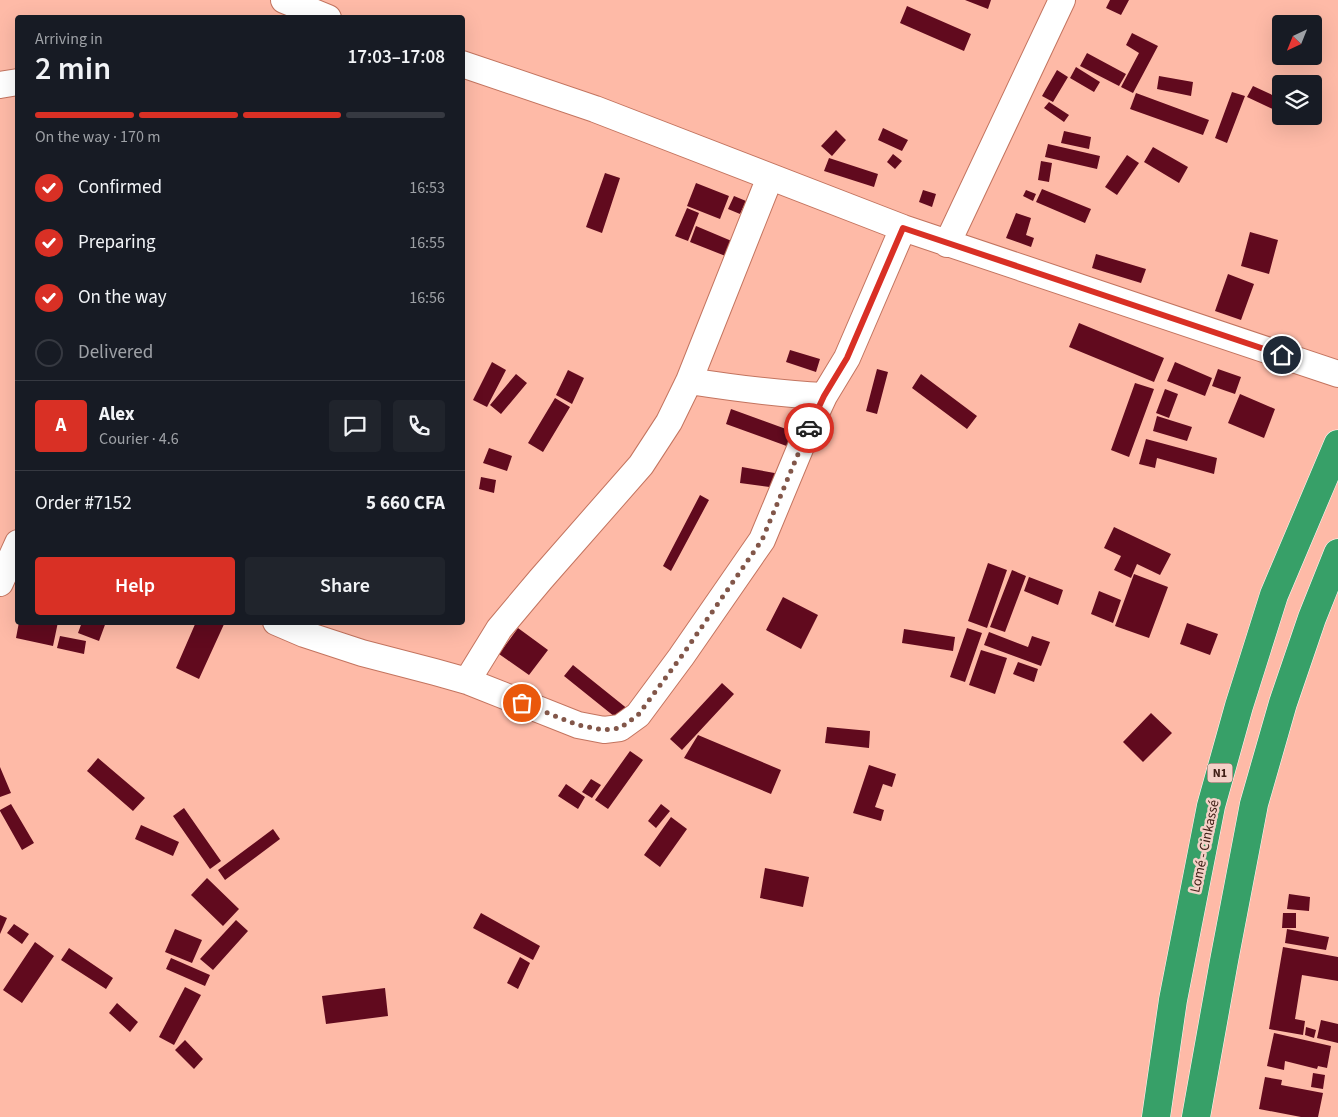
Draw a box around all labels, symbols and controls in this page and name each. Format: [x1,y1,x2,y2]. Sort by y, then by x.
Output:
north arrow [1272,15,1322,65]
map controls [1272,15,1322,125]
text: Arriving in [35,28,103,50]
text: 17:03–17:08 [347,44,445,71]
text: 2 min [35,46,111,92]
button: layers [1272,75,1322,125]
text: On the way · 170 m [35,126,160,148]
icon: check [35,174,63,202]
text: Confirmed [78,174,162,201]
text: 16:53 [409,177,445,199]
icon: check [35,229,63,257]
text: Preparing [78,229,156,256]
text: 16:55 [409,232,445,254]
icon: check [35,284,63,312]
text: On the way [78,284,167,311]
text: 16:56 [409,287,445,309]
pin [1261,334,1303,376]
text: Delivered [78,339,153,366]
icon: home [1268,341,1296,369]
button: chat [329,400,381,452]
button: phone [393,400,445,452]
text: Alex [99,401,135,428]
courier [784,403,834,453]
text: A [56,412,66,439]
icon: car [795,414,823,442]
text: Courier · 4.6 [99,428,179,450]
text: Order #7152 [35,490,132,517]
text: 5 660 CFA [366,490,445,517]
button: Help [35,557,235,615]
button: Share [245,557,445,615]
pin [501,682,543,724]
icon: bag [508,689,536,717]
road number: N1 [1208,764,1232,782]
street label: Lomé - Cinkassé [1185,798,1225,894]

